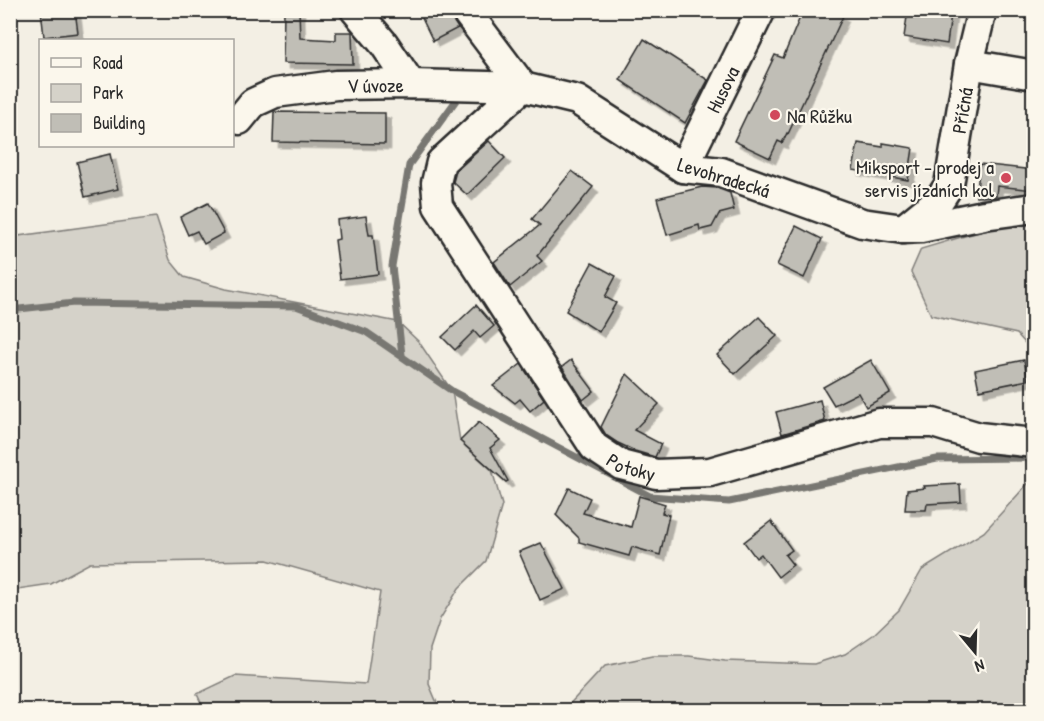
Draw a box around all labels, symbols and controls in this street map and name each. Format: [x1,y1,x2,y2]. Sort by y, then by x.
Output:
legend [39,39,234,147]
text: Road [93,50,123,75]
street label: Husova [699,61,745,117]
street label: V úvoze [347,71,404,98]
text: Park [93,80,124,105]
street label: Příčná [944,85,978,135]
place label: Na Růžku [787,102,852,129]
marker: Na Růžku [768,108,782,122]
text: Building [93,110,145,135]
street label: Levohradecká [675,150,774,204]
place label: Miksport - prodej a servis jízdních kol [856,153,995,203]
marker: Miksport - prodej a servis jízdních kol [999,171,1013,185]
street label: Potoky [602,446,659,487]
north arrow [945,622,1005,682]
text: N [972,654,987,678]

